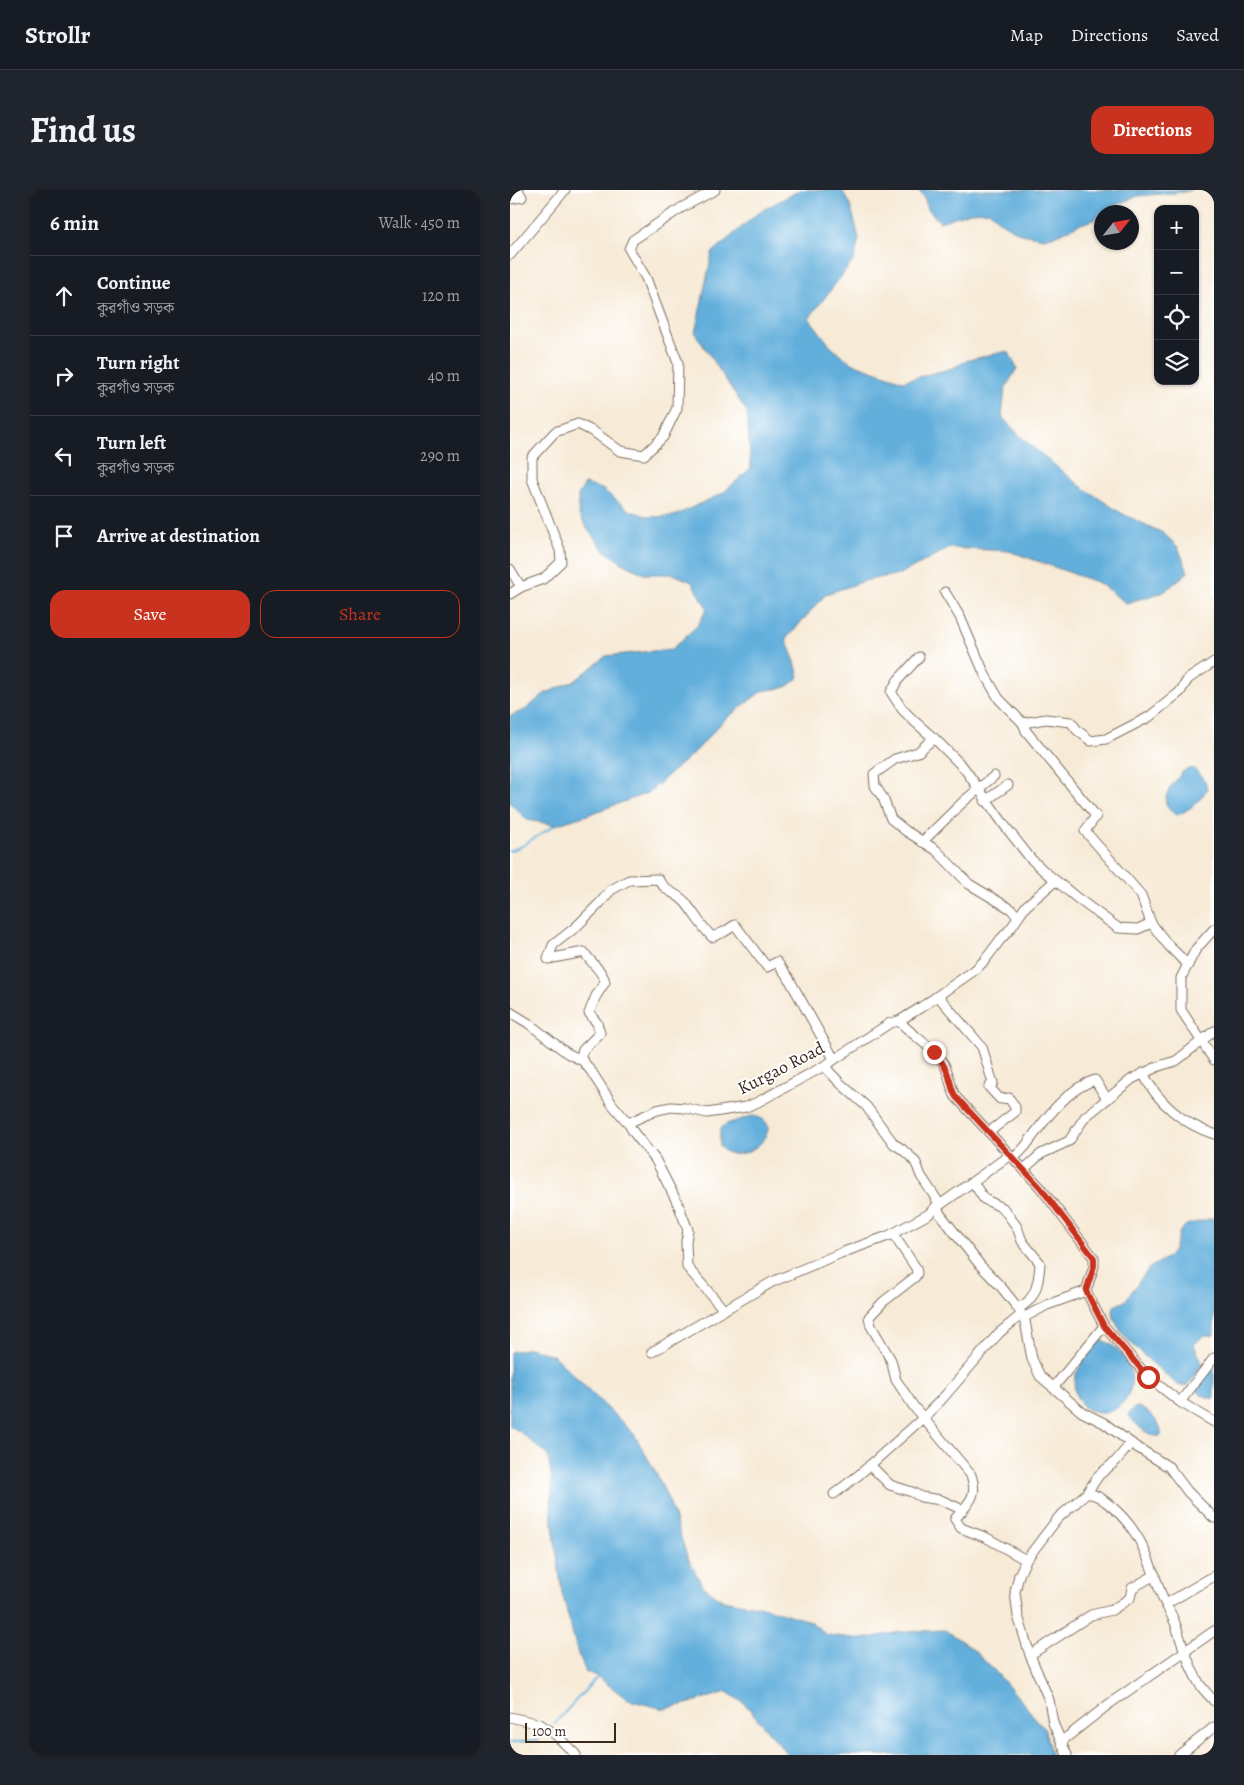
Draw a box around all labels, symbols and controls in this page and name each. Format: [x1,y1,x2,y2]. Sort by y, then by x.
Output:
text: Strollr [25,19,90,51]
text: Map [1010,23,1043,47]
text: Directions [1071,23,1148,47]
text: Saved [1176,23,1219,47]
text: Find us [30,106,136,154]
button: Directions [1091,106,1214,154]
north arrow [1094,205,1139,250]
map controls [1154,205,1199,385]
button: + [1154,205,1199,250]
text: 6 min [50,209,99,237]
text: Walk · 450 m [378,212,460,234]
button: − [1154,250,1199,295]
text: Continue [97,270,171,296]
icon: ahead [50,282,78,310]
text: 120 m [422,285,460,307]
button: locate [1154,295,1199,340]
text: কুরগাঁও সড়ক [97,297,174,319]
button: layers [1154,340,1199,385]
text: Turn right [97,350,179,376]
icon: right [50,362,78,390]
text: 40 m [428,365,460,387]
text: কুরগাঁও সড়ক [97,377,174,399]
text: Turn left [97,430,166,456]
icon: left [50,442,78,470]
text: 290 m [420,445,460,467]
text: কুরগাঁও সড়ক [97,457,174,479]
icon: arrive [50,522,78,550]
text: Arrive at destination [97,523,260,549]
button: Save [50,590,250,638]
button: Share [260,590,460,638]
street label: Kurgao Road [733,1036,829,1100]
route end [923,1041,946,1064]
route start [1137,1366,1160,1389]
scale bar [525,1720,616,1743]
text: 100 m [532,1722,566,1741]

